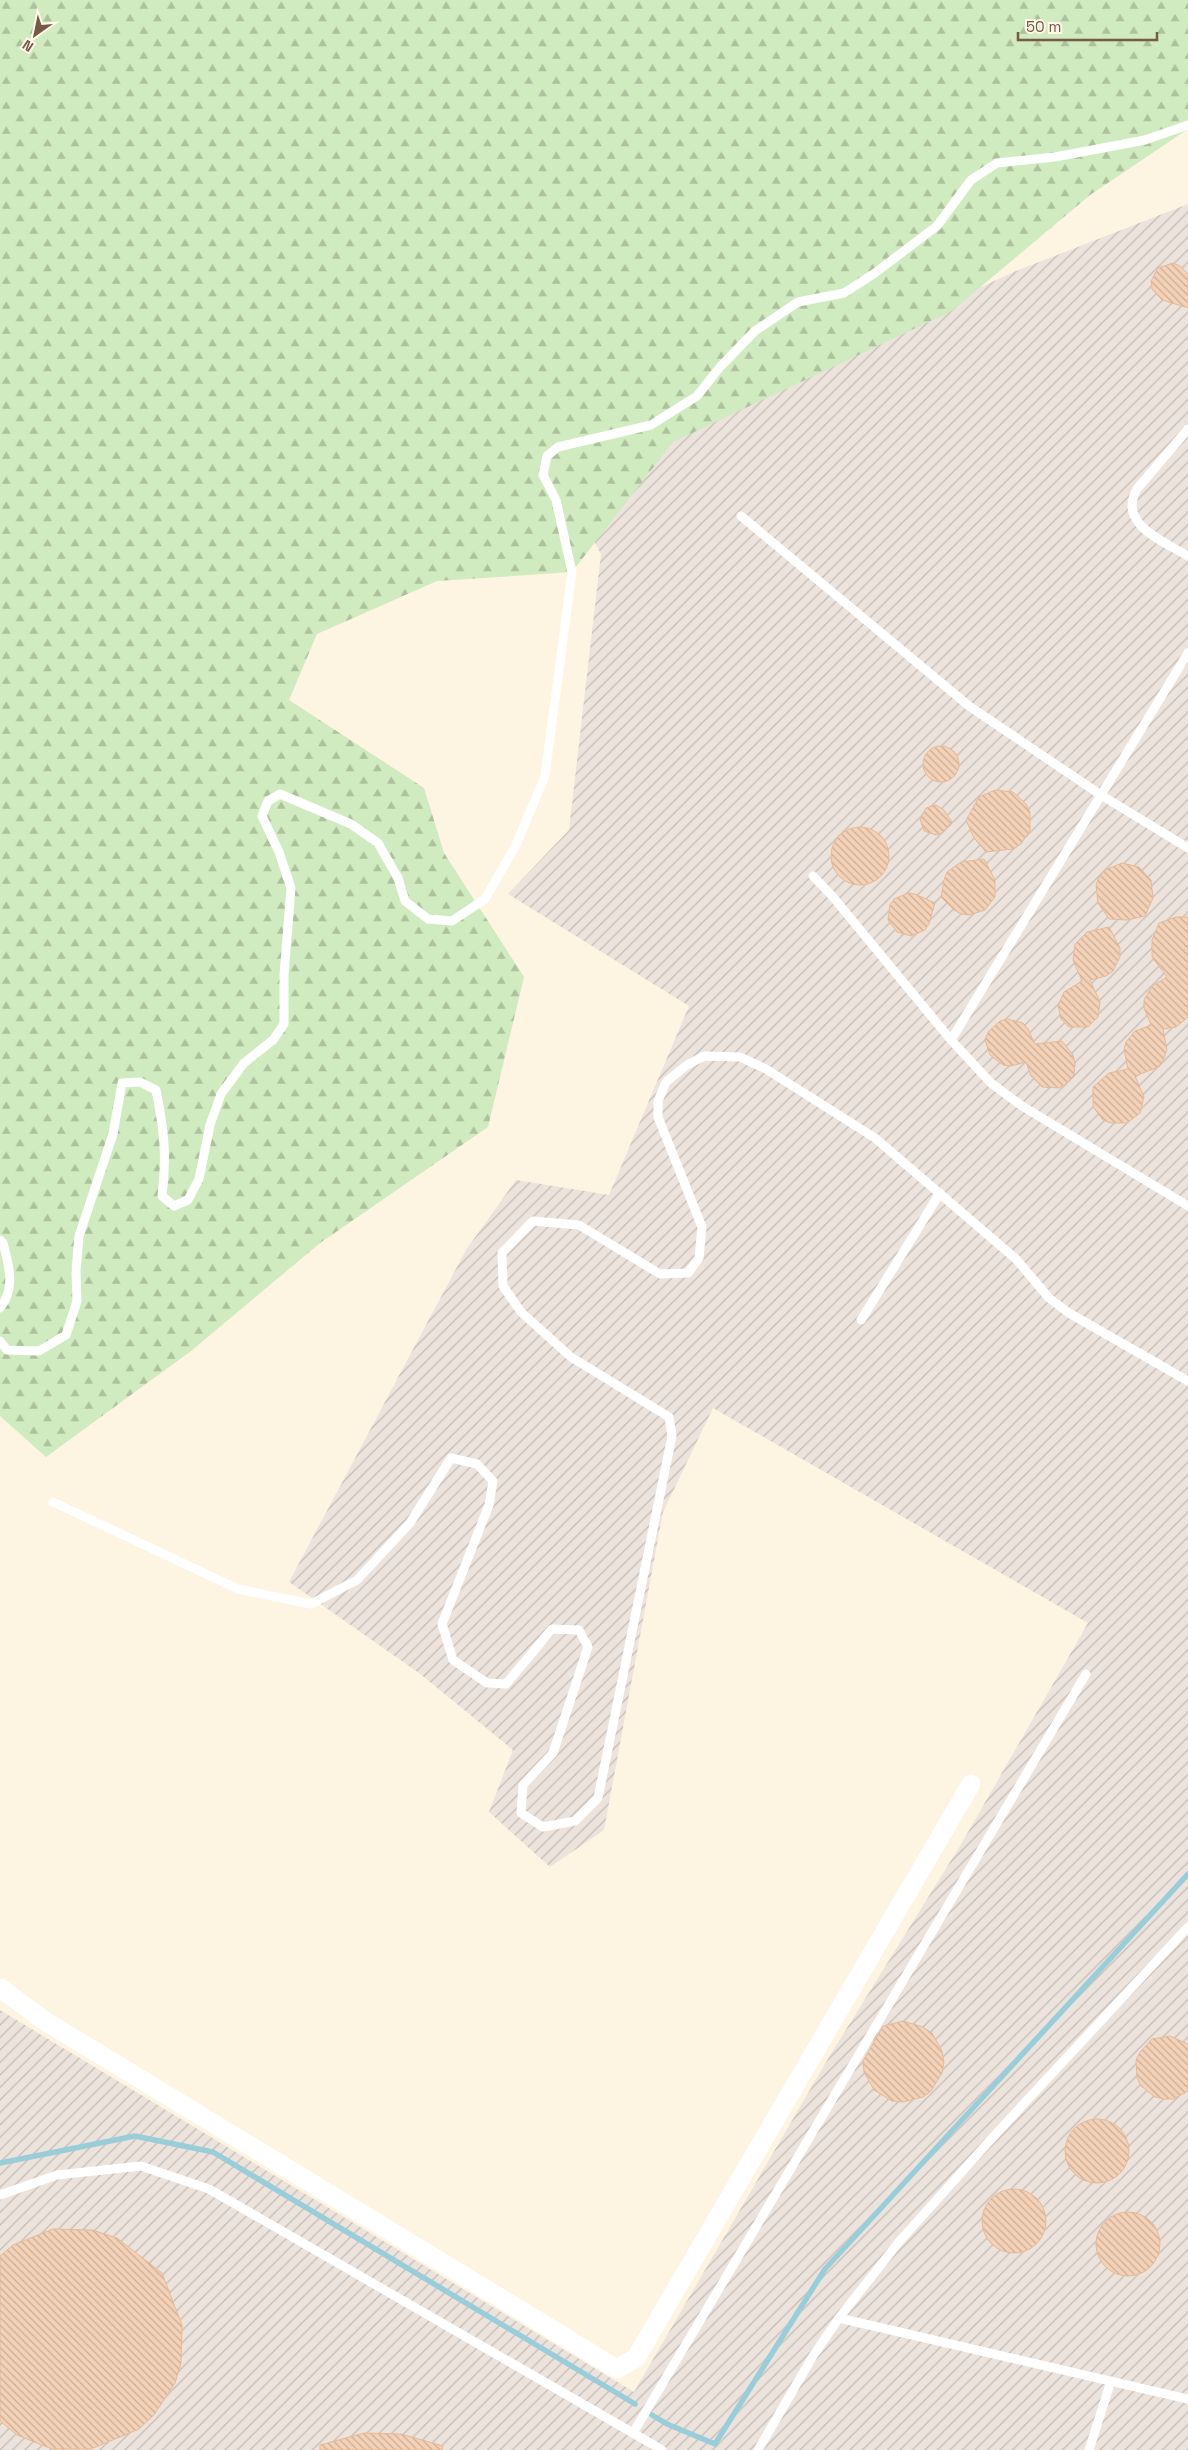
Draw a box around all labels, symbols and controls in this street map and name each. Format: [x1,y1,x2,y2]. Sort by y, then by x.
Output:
north arrow [10,10,60,60]
scale bar [1018,10,1157,42]
text: 50 m [1026,17,1061,36]
text: N [19,36,37,56]

